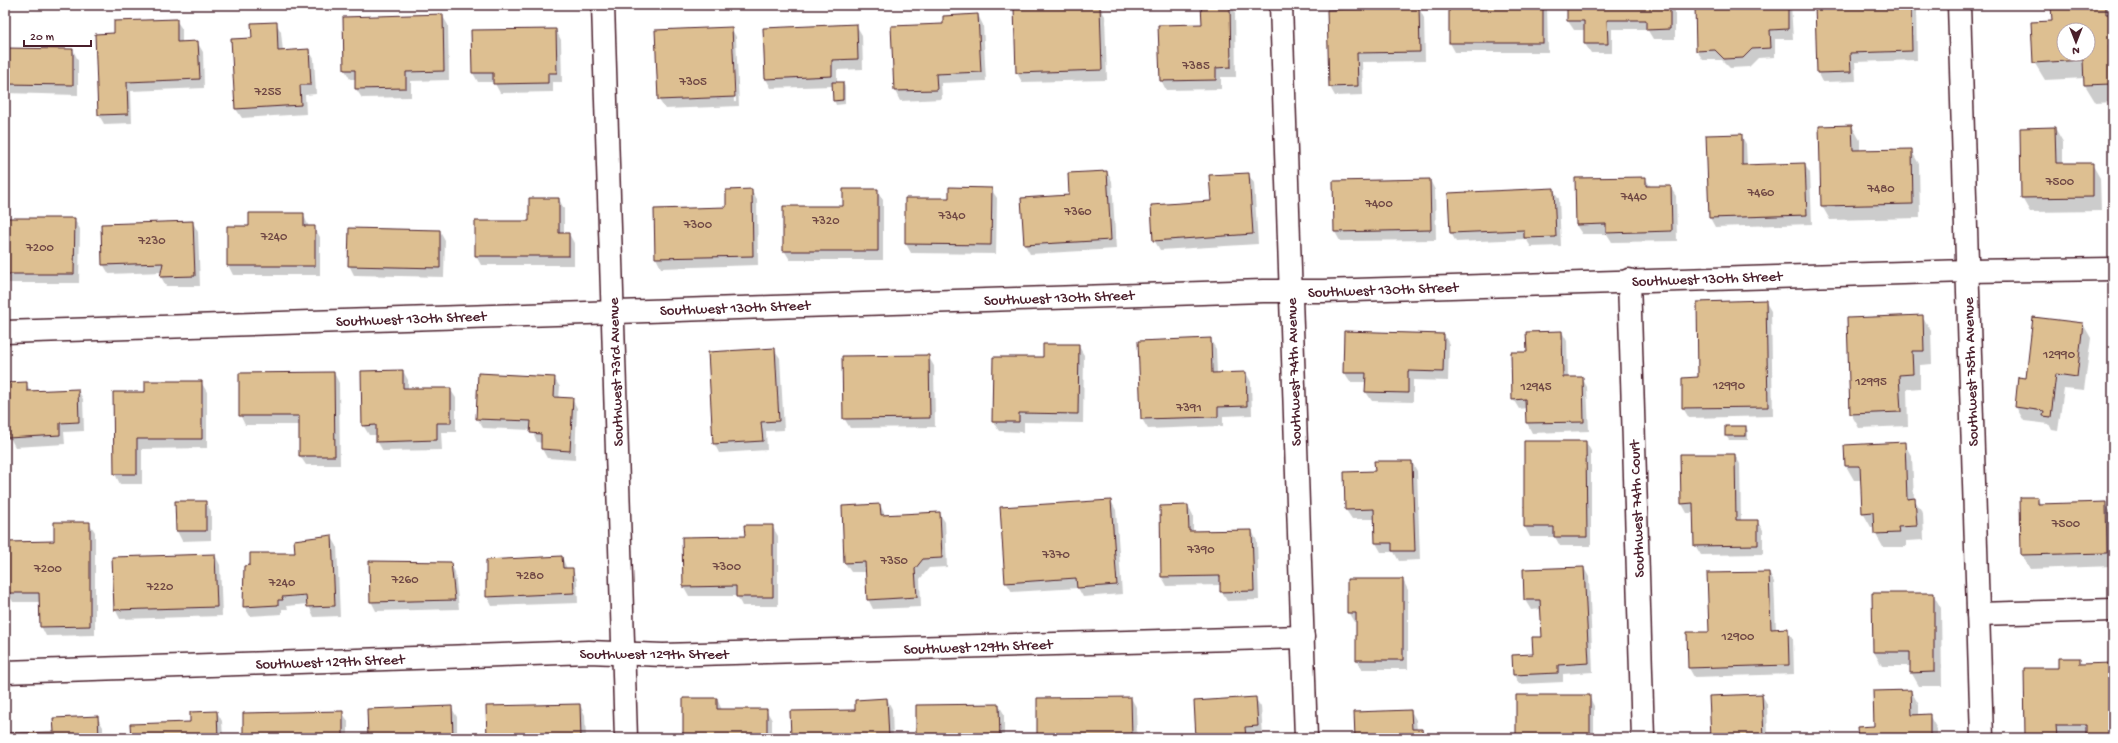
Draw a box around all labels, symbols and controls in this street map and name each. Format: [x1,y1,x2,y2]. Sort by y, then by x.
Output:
scale bar [24,22,91,48]
north arrow [2056,22,2096,62]
text: 20 m [30,31,55,45]
text: N [2072,44,2080,56]
house number: 7385 [1181,59,1210,74]
house number: 7305 [678,75,707,90]
house number: 7255 [254,85,282,100]
house number: 7500 [2045,175,2075,190]
house number: 7480 [1866,182,1895,197]
house number: 7460 [1747,186,1775,201]
house number: 7440 [1620,190,1648,205]
house number: 7400 [1364,197,1393,212]
house number: 7360 [1063,205,1092,220]
house number: 7340 [937,209,966,224]
house number: 7320 [811,214,840,229]
house number: 7300 [683,218,713,233]
house number: 7240 [260,230,288,245]
house number: 7230 [137,234,166,249]
house number: 7200 [25,241,55,256]
street label: Southwest 130th Street [1631,268,1785,292]
street label: Southwest 130th Street [1307,279,1461,303]
street label: Southwest 130th Street [983,287,1137,311]
street label: Southwest 73rd Avenue [605,297,629,447]
street label: Southwest 130th Street [659,297,813,321]
street label: Southwest 74th Avenue [1283,297,1307,446]
street label: Southwest 75th Avenue [1960,297,1984,447]
street label: Southwest 130th Street [335,308,489,332]
house number: 12990 [2042,348,2076,363]
house number: 12995 [1854,375,1887,390]
house number: 12990 [1712,379,1746,394]
house number: 12945 [1519,380,1552,395]
house number: 7391 [1175,401,1202,416]
street label: Southwest 74th Court [1627,438,1649,578]
house number: 7500 [2051,517,2081,532]
house number: 7390 [1186,543,1215,558]
house number: 7370 [1041,548,1070,563]
house number: 7350 [879,554,908,569]
house number: 7300 [712,560,742,575]
house number: 7200 [33,562,63,577]
house number: 7280 [515,569,544,584]
house number: 7260 [390,573,419,588]
house number: 7240 [268,576,296,591]
house number: 7220 [146,580,174,595]
house number: 12900 [1721,630,1755,645]
street label: Southwest 129th Street [903,636,1055,660]
street label: Southwest 129th Street [579,646,730,664]
street label: Southwest 129th Street [255,651,407,675]

